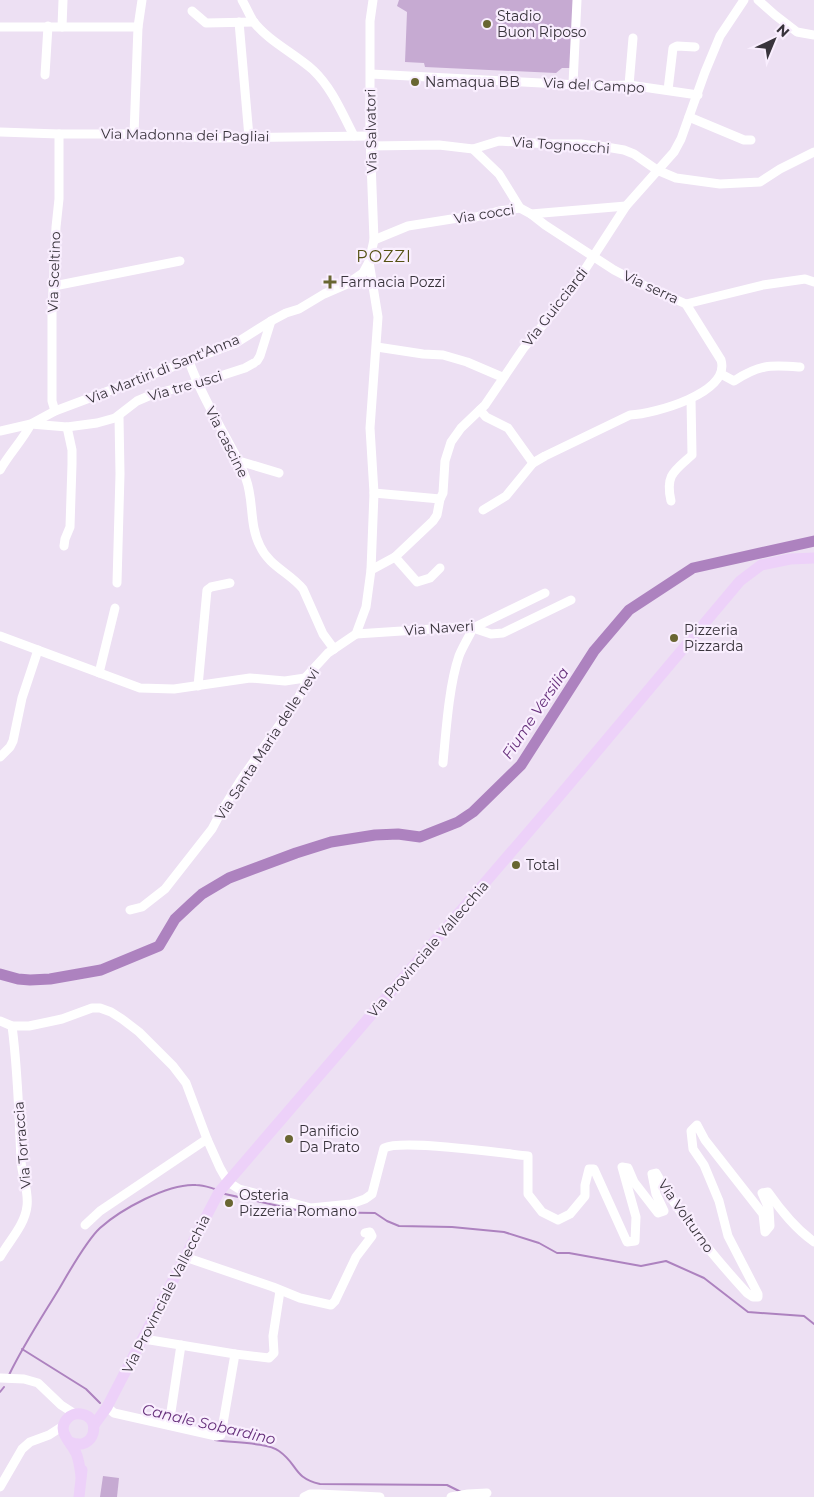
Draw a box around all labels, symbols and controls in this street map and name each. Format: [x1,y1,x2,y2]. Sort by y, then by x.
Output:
place label: Stadio Buon Riposo [497,7,587,41]
north arrow [749,15,799,65]
marker: Stadio Buon Riposo [481,18,493,30]
text: N [773,20,793,41]
place label: Namaqua BB [425,73,520,91]
street label: Via del Campo [543,73,646,97]
marker: Namaqua BB [409,76,421,88]
street label: Via Salvatori [361,88,381,174]
street label: Via Madonna dei Pagliai [101,125,269,145]
street label: Via Tognocchi [512,133,610,157]
street label: Via cocci [452,200,516,228]
street label: Via Sceltino [44,231,64,313]
district label: POZZI [356,247,412,266]
street label: Via Guicciardi [519,264,591,350]
street label: Via serra [620,266,682,308]
place label: Farmacia Pozzi [340,273,446,291]
marker: Farmacia Pozzi [324,276,336,288]
street label: Via Martiri di Sant'Anna [84,330,242,408]
street label: Via tre usci [146,367,224,405]
street label: Via cascine [201,403,253,481]
street label: Via Naveri [404,617,474,639]
place label: Pizzeria Pizzarda [684,621,744,655]
marker: Pizzeria Pizzarda [668,632,680,644]
water label: Fiume Versilia [497,663,573,763]
street label: Via Santa Maria delle nevi [211,664,323,824]
place label: Total [526,856,559,874]
marker: Total [510,859,522,871]
street label: Via Provinciale Vallecchia [364,877,492,1021]
street label: Via Torraccia [9,1101,35,1189]
place label: Panificio Da Prato [299,1122,360,1156]
marker: Panificio Da Prato [283,1133,295,1145]
street label: Via Volturno [654,1176,718,1256]
place label: Osteria Pizzeria Romano [239,1186,357,1220]
marker: Osteria Pizzeria Romano [223,1197,235,1209]
street label: Via Provinciale Vallecchia [118,1212,214,1376]
water label: Canale Sobardino [140,1399,278,1449]

